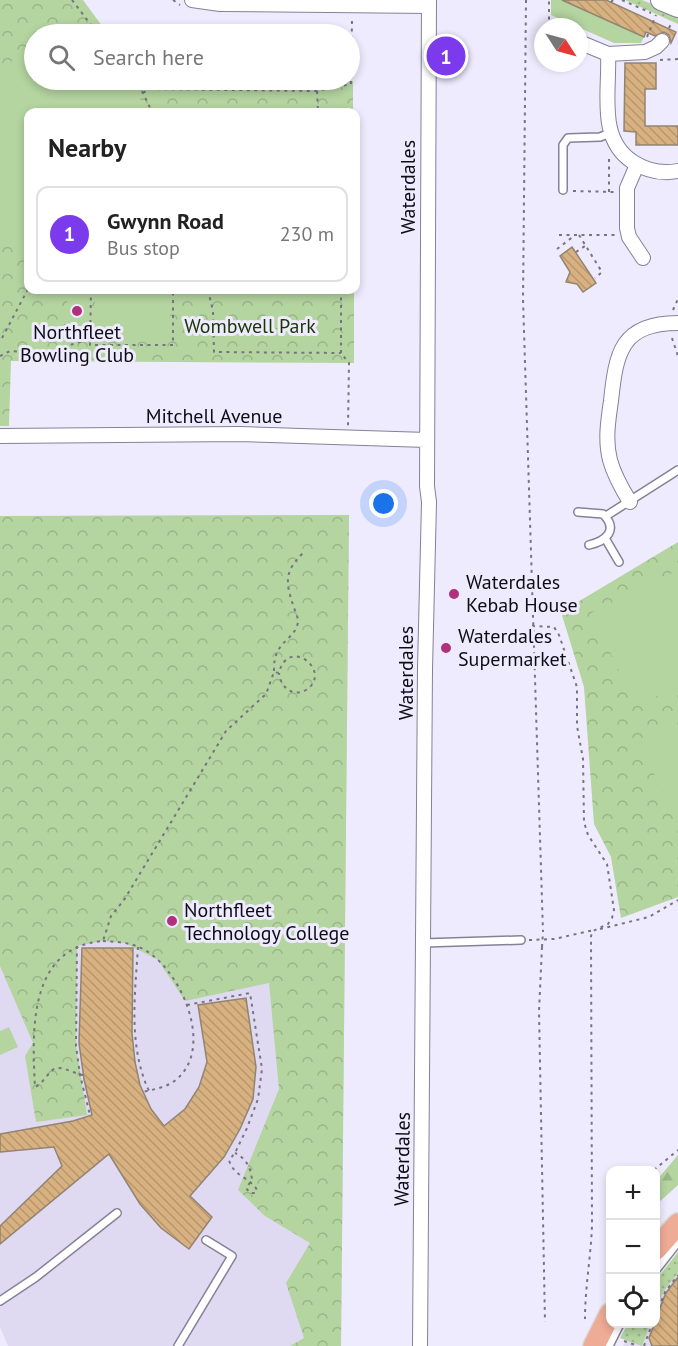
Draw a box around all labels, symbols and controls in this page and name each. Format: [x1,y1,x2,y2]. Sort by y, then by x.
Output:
north arrow [534,18,588,72]
search box [24,24,360,90]
pin: 1 [426,34,466,78]
icon: search [45,41,78,74]
text: Search here [93,43,204,71]
text: Nearby [48,131,126,164]
street label: Waterdales [395,140,421,234]
text: Gwynn Road [107,207,224,235]
text: 1 [64,221,75,247]
text: 230 m [280,221,334,247]
text: Bus stop [107,235,180,261]
marker: Northfleet Bowling Club [70,304,84,318]
park label: Wombwell Park [184,313,316,339]
place label: Northfleet Bowling Club [20,319,134,368]
street label: Mitchell Avenue [146,403,282,429]
your location [369,489,398,518]
place label: Waterdales Kebab House [466,569,578,618]
marker: Waterdales Kebab House [447,587,461,601]
place label: Waterdales Supermarket [458,623,567,672]
street label: Waterdales [393,626,419,720]
marker: Waterdales Supermarket [439,641,453,655]
place label: Northfleet Technology College [184,897,349,946]
marker: Northfleet Technology College [165,914,179,928]
street label: Waterdales [388,1112,416,1206]
map controls [606,1166,660,1328]
button: + [606,1166,660,1220]
button: − [606,1220,660,1274]
button: locate [606,1274,660,1328]

